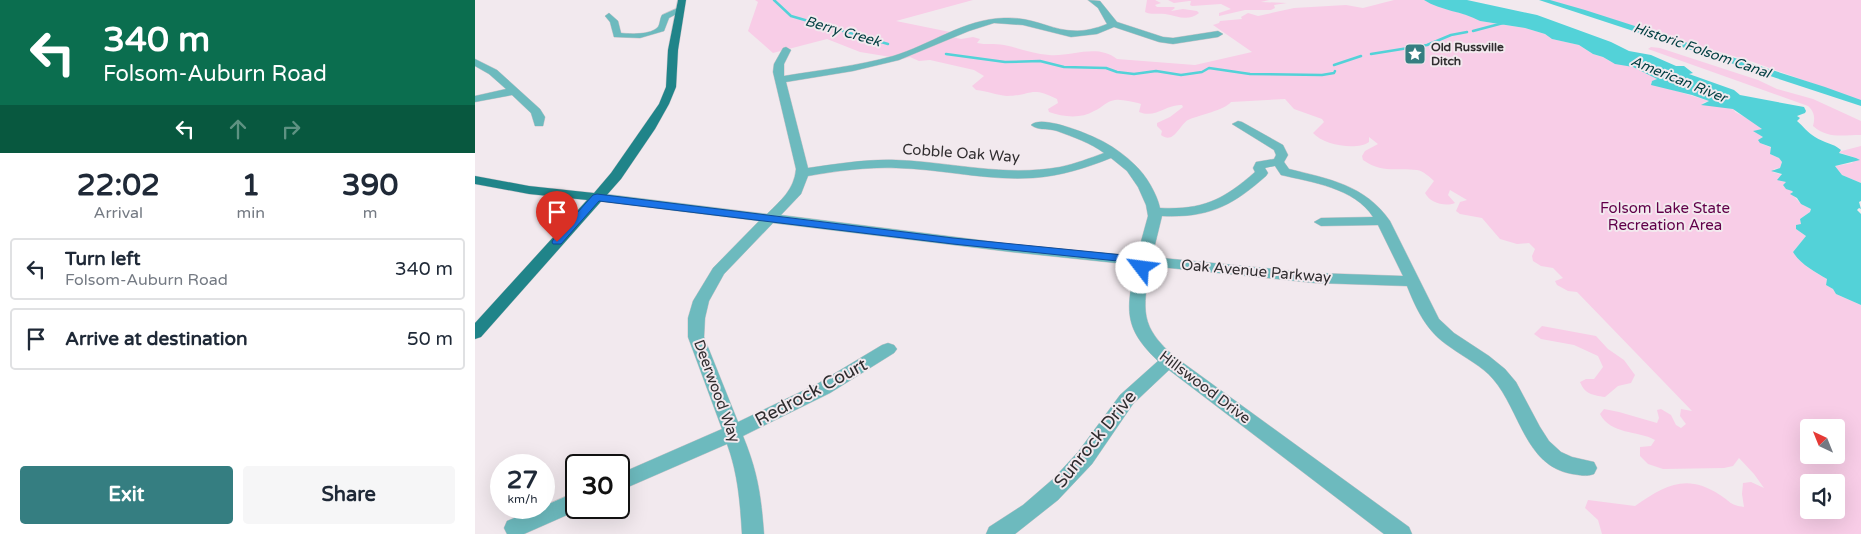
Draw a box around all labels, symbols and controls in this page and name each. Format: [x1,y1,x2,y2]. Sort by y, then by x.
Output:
water label: Berry Creek [803,13,884,51]
text: 340 m [103,19,210,61]
water label: Historic Folsom Canal [1631,19,1774,82]
icon: left [20,20,85,85]
place label: Old Russville Ditch [1431,40,1504,68]
place icon: Old Russville Ditch [1403,42,1427,66]
water label: American River [1629,53,1731,107]
text: Folsom-Auburn Road [103,61,327,87]
icon: left [171,115,199,143]
icon: ahead [224,115,252,143]
icon: right [277,115,305,143]
street label: Cobble Oak Way [902,140,1020,166]
text: 22:02 [77,167,160,204]
text: 1 [241,167,260,204]
text: 390 [342,167,398,204]
pin [536,191,578,242]
icon: arrive [543,198,571,226]
park label: Folsom Lake State Recreation Area [1600,199,1730,234]
text: Arrival [94,203,143,223]
text: min [237,203,265,223]
text: m [363,203,377,223]
position arrow [1115,241,1167,293]
text: Turn left [65,248,141,270]
icon: left [22,255,50,283]
street label: Oak Avenue Parkway [1180,255,1332,287]
text: 340 m [395,258,453,280]
text: Folsom-Auburn Road [65,270,228,290]
icon: arrive [22,325,50,353]
text: Arrive at destination [65,328,248,350]
text: 50 m [407,328,453,350]
street label: Deerwood Way [690,337,744,445]
street label: Hillswood Drive [1156,347,1254,427]
street label: Redrock Court [751,353,871,431]
street label: Sunrock Drive [1049,386,1141,492]
north arrow [1800,419,1845,464]
map controls [1800,419,1845,519]
speed limit sign: 30 [565,454,630,519]
text: 27 [507,465,538,495]
button: Exit [20,466,233,524]
button: Share [243,466,455,524]
button: sound [1800,474,1845,519]
text: km/h [507,492,538,506]

